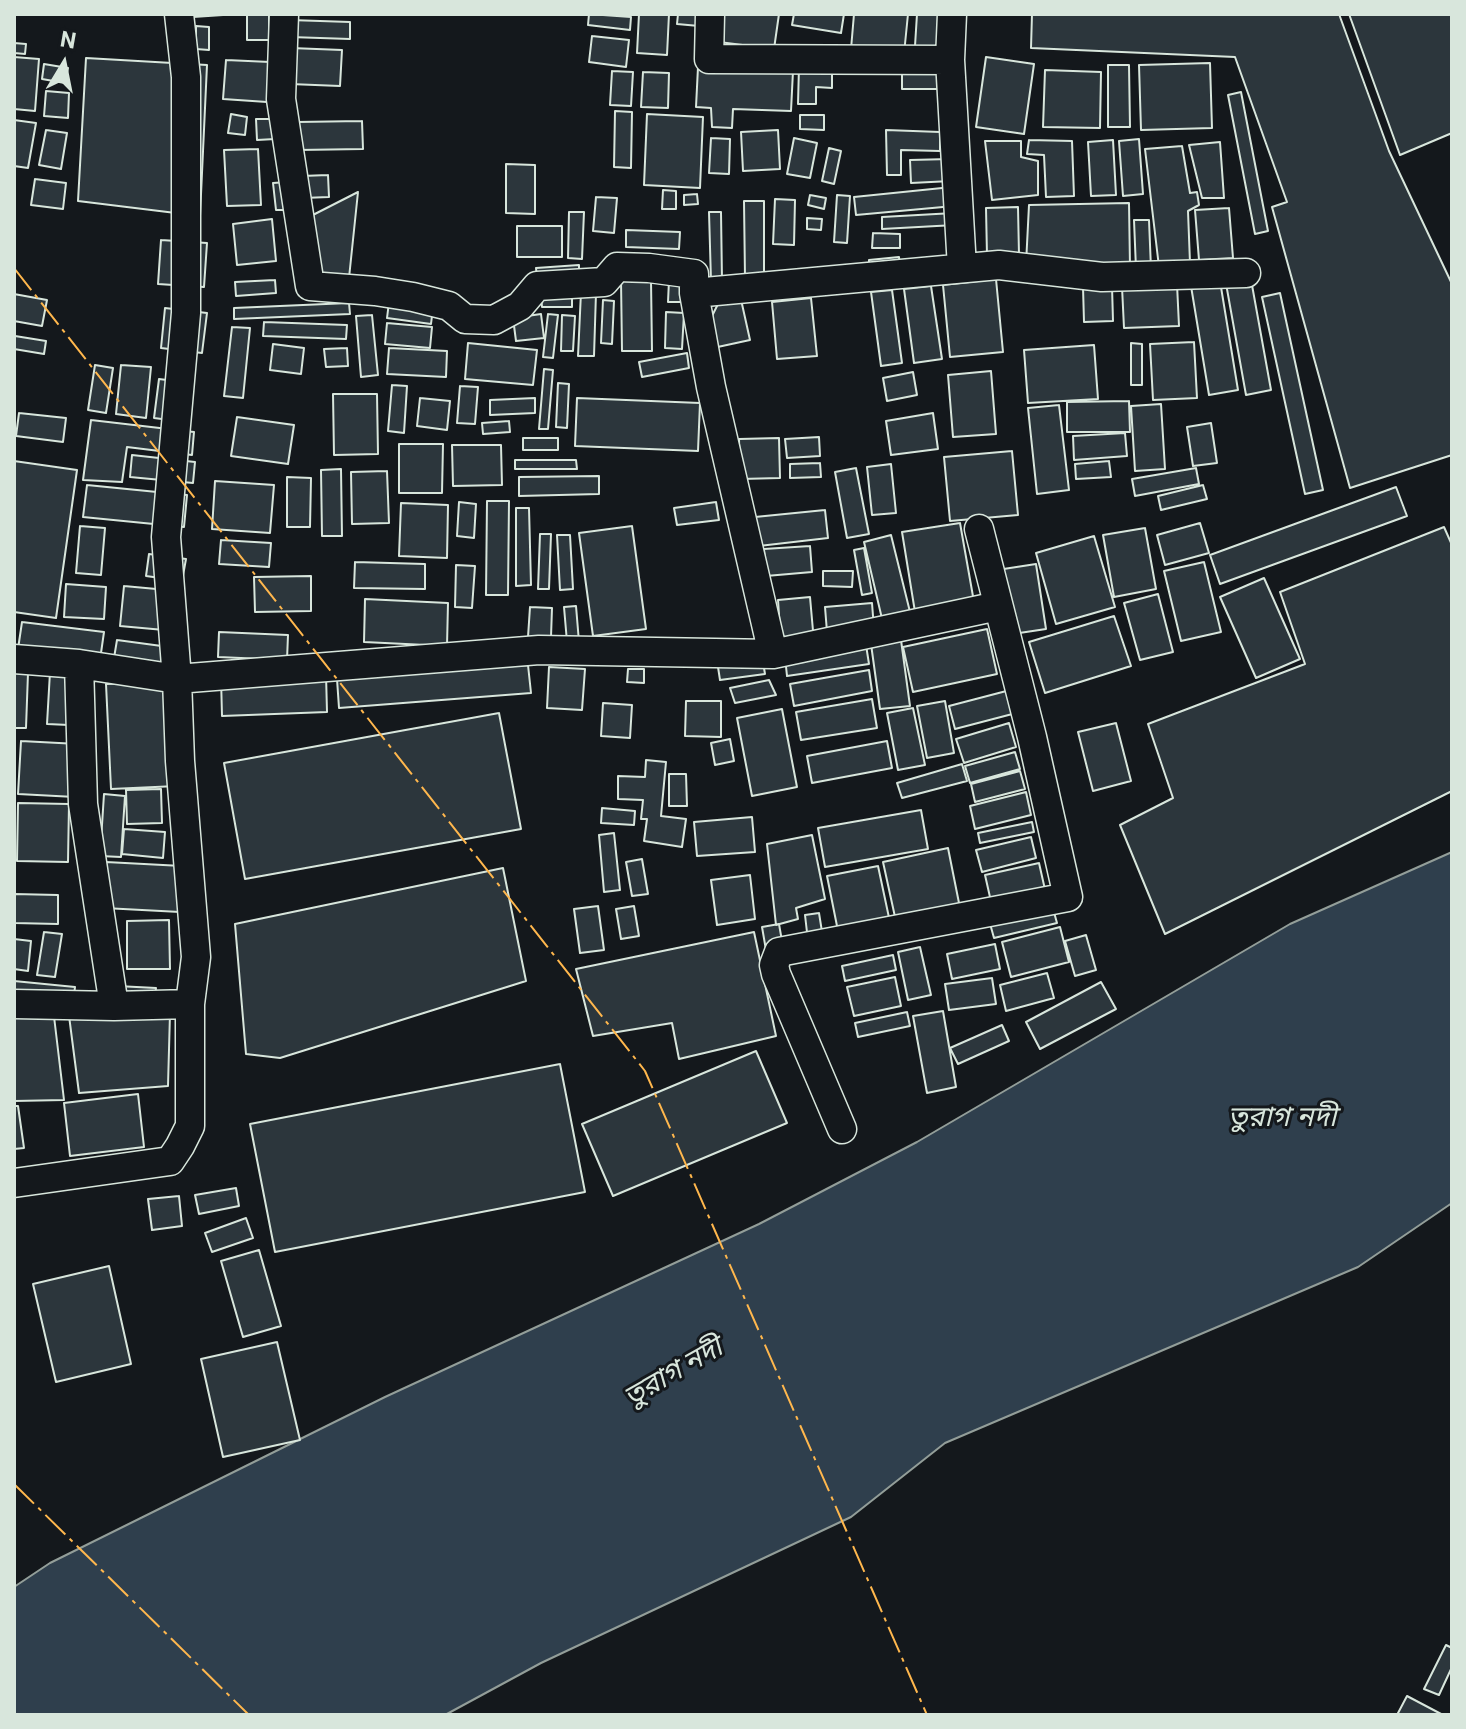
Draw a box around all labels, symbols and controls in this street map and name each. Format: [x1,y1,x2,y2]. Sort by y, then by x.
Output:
north arrow [24,24,104,104]
text: N [58,26,78,54]
water label: তুরাগ নদী [1228,1102,1336,1136]
water label: তুরাগ নদী [619,1332,729,1416]

